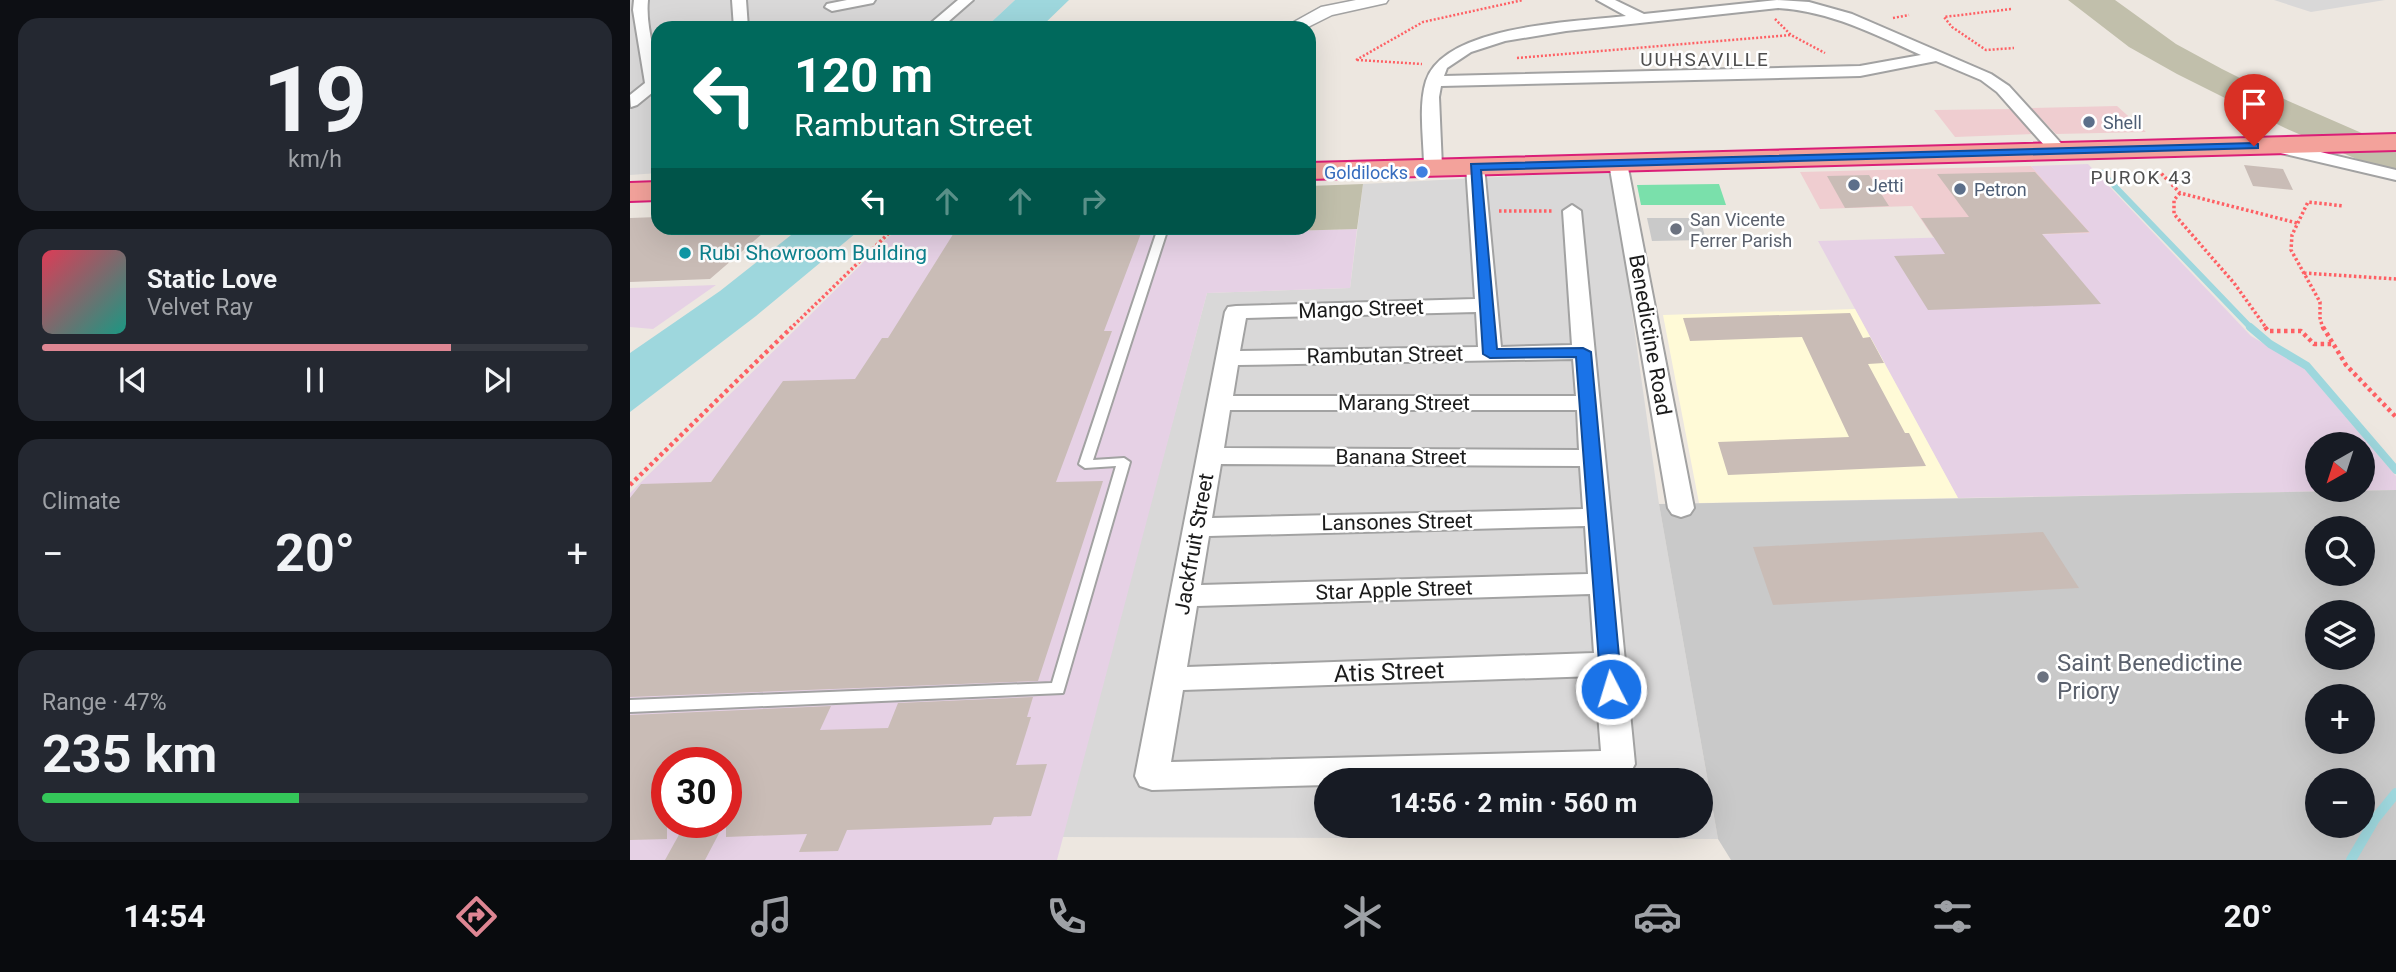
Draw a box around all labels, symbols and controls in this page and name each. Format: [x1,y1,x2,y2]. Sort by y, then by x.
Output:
text: 19 [263,47,367,153]
text: 120 m [794,47,933,104]
district label: UUHSAVILLE [1640,48,1770,71]
icon: left [679,49,770,140]
pin [2224,74,2284,146]
icon: arrive [2235,85,2273,123]
text: Rambutan Street [794,106,1033,144]
place label: Shell [2103,112,2142,133]
marker: Shell [2081,114,2097,130]
text: km/h [288,146,342,173]
place label: Goldilocks [1324,162,1408,183]
marker: Goldilocks [1414,164,1430,180]
district label: PUROK 43 [2090,166,2194,189]
place label: Jetti [1868,175,1904,196]
marker: Jetti [1846,177,1862,193]
place label: Petron [1974,179,2027,200]
marker: Petron [1952,181,1968,197]
icon: left [855,182,893,220]
icon: ahead [928,182,966,220]
icon: ahead [1001,182,1039,220]
icon: right [1074,182,1112,220]
place label: San Vicente Ferrer Parish [1690,209,1792,251]
marker: San Vicente Ferrer Parish [1668,221,1684,237]
place label: Rubi Showroom Building [699,241,927,265]
marker: Rubi Showroom Building [677,245,693,261]
street label: Benedictine Road [1624,253,1676,417]
text: Static Love [147,264,277,294]
text: Velvet Ray [147,294,253,321]
street label: Mango Street [1298,295,1424,323]
street label: Rambutan Street [1306,342,1464,368]
icon: previous [114,361,152,399]
icon: pause [296,361,334,399]
icon: next [478,361,516,399]
street label: Marang Street [1338,391,1470,415]
north arrow [2305,432,2375,502]
map controls [2305,432,2375,838]
street label: Banana Street [1335,445,1467,469]
street label: Jackfruit Street [1170,471,1218,617]
text: Climate [42,488,121,515]
street label: Lansones Street [1321,509,1473,535]
button: search [2305,516,2375,586]
text: 20° [275,523,355,584]
text: − [42,532,64,576]
text: + [566,532,588,576]
street label: Star Apple Street [1315,575,1473,605]
button: layers [2305,600,2375,670]
place label: Saint Benedictine Priory [2057,649,2242,705]
position arrow [1574,652,1648,726]
street label: Atis Street [1333,656,1445,688]
marker: Saint Benedictine Priory [2035,669,2051,685]
button: + [2305,684,2375,754]
text: Range · 47% [42,689,167,716]
text: 235 km [42,724,217,785]
speed limit sign: 30 [651,747,742,838]
button: − [2305,768,2375,838]
text: 14:56 · 2 min · 560 m [1390,788,1637,818]
icon: directions [452,892,501,941]
icon: music [747,892,796,941]
icon: phone [1042,892,1091,941]
icon: climate [1338,892,1387,941]
icon: car [1633,892,1682,941]
icon: filters [1928,892,1977,941]
text: 14:54 [123,897,206,935]
text: 20° [2224,897,2273,935]

